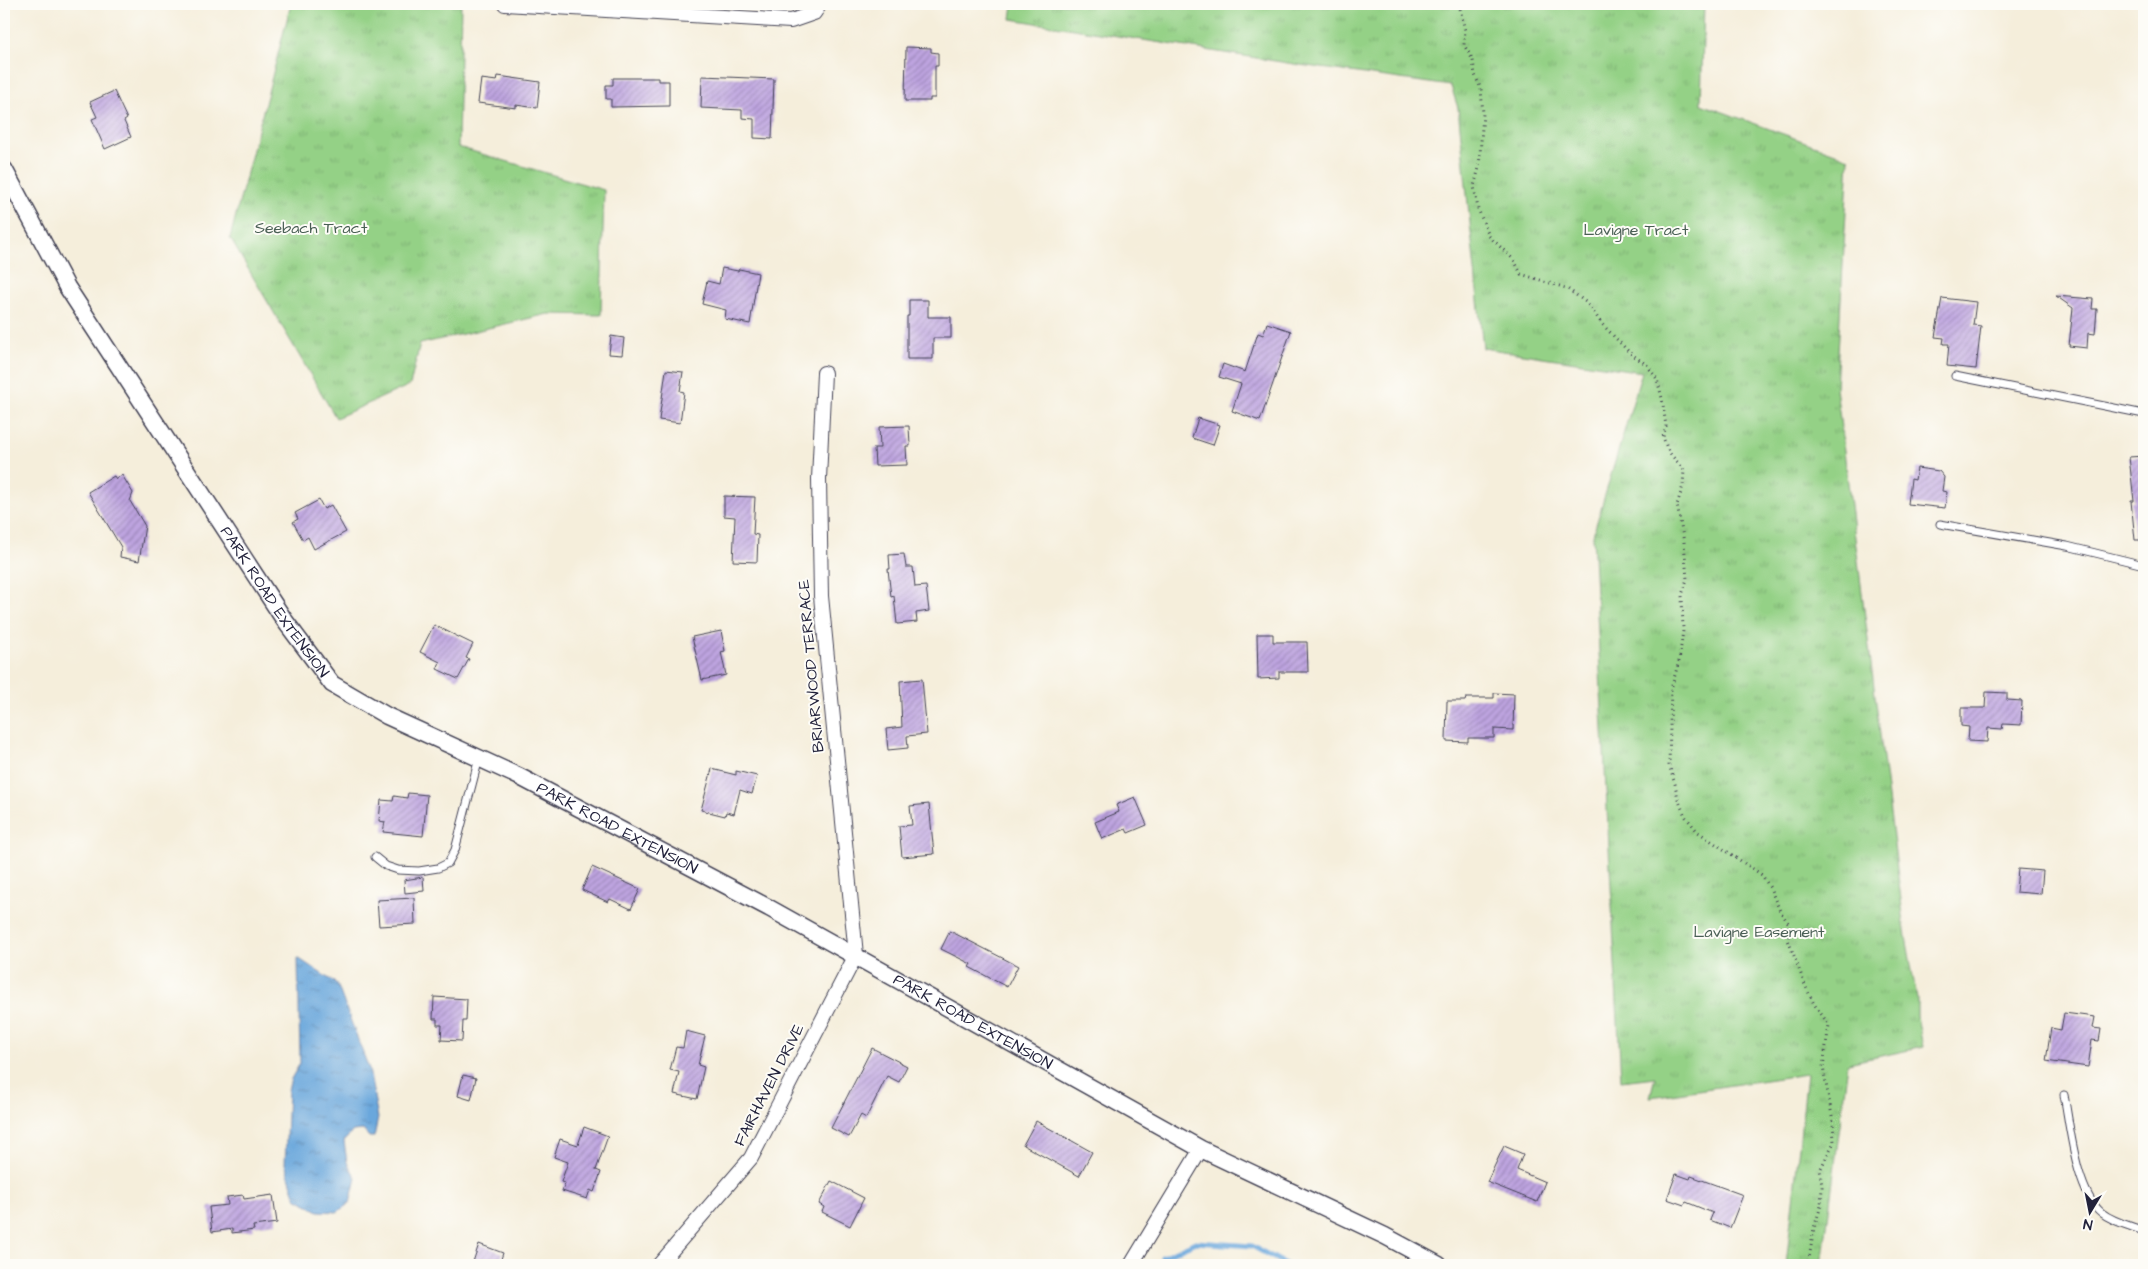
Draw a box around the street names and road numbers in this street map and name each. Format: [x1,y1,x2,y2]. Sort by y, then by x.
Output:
street label: PARK ROAD EXTENSION [215,522,334,682]
street label: BRIARWOOD TERRACE [792,578,830,753]
street label: PARK ROAD EXTENSION [533,777,702,880]
street label: PARK ROAD EXTENSION [889,969,1056,1075]
street label: FAIRHAVEN DRIVE [729,1020,810,1150]

